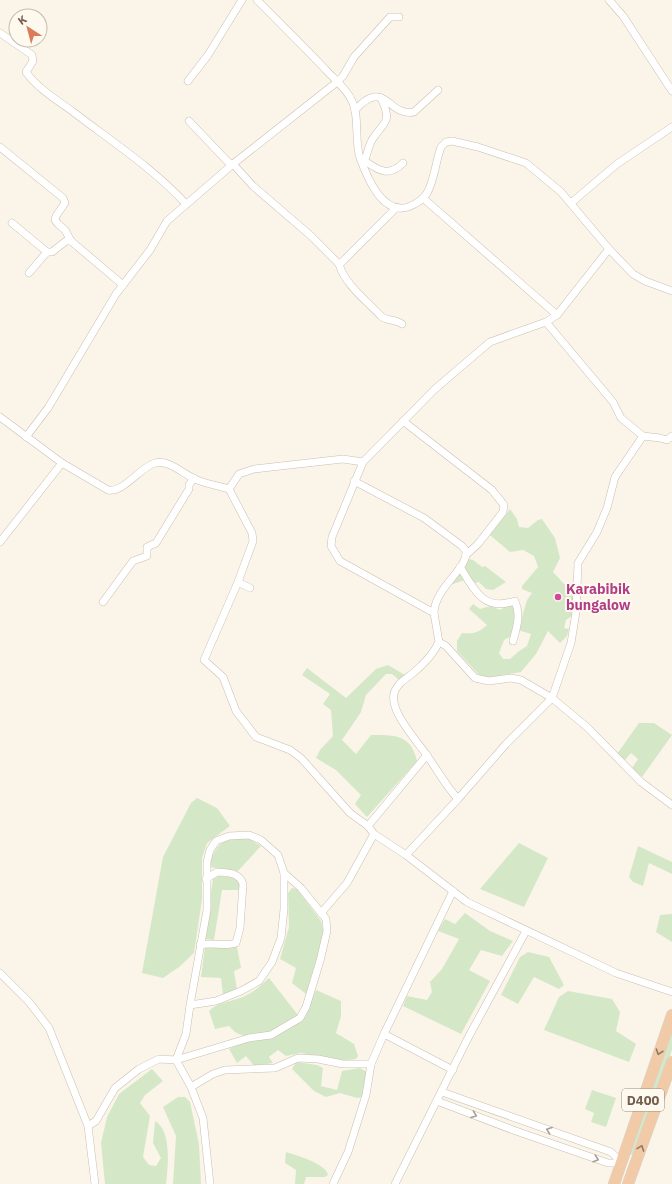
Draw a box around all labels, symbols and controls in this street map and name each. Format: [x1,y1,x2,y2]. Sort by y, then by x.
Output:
north arrow [8,8,48,48]
text: K [15,12,30,28]
place label: Karabibik bungalow [566,580,631,614]
marker: Karabibik bungalow [553,592,563,602]
one-way arrow [656,1048,664,1055]
road number: D400 [622,1089,664,1111]
one-way arrow [470,1111,477,1119]
one-way arrow [545,1126,552,1135]
one-way arrow [637,1144,645,1151]
one-way arrow [592,1155,599,1163]

